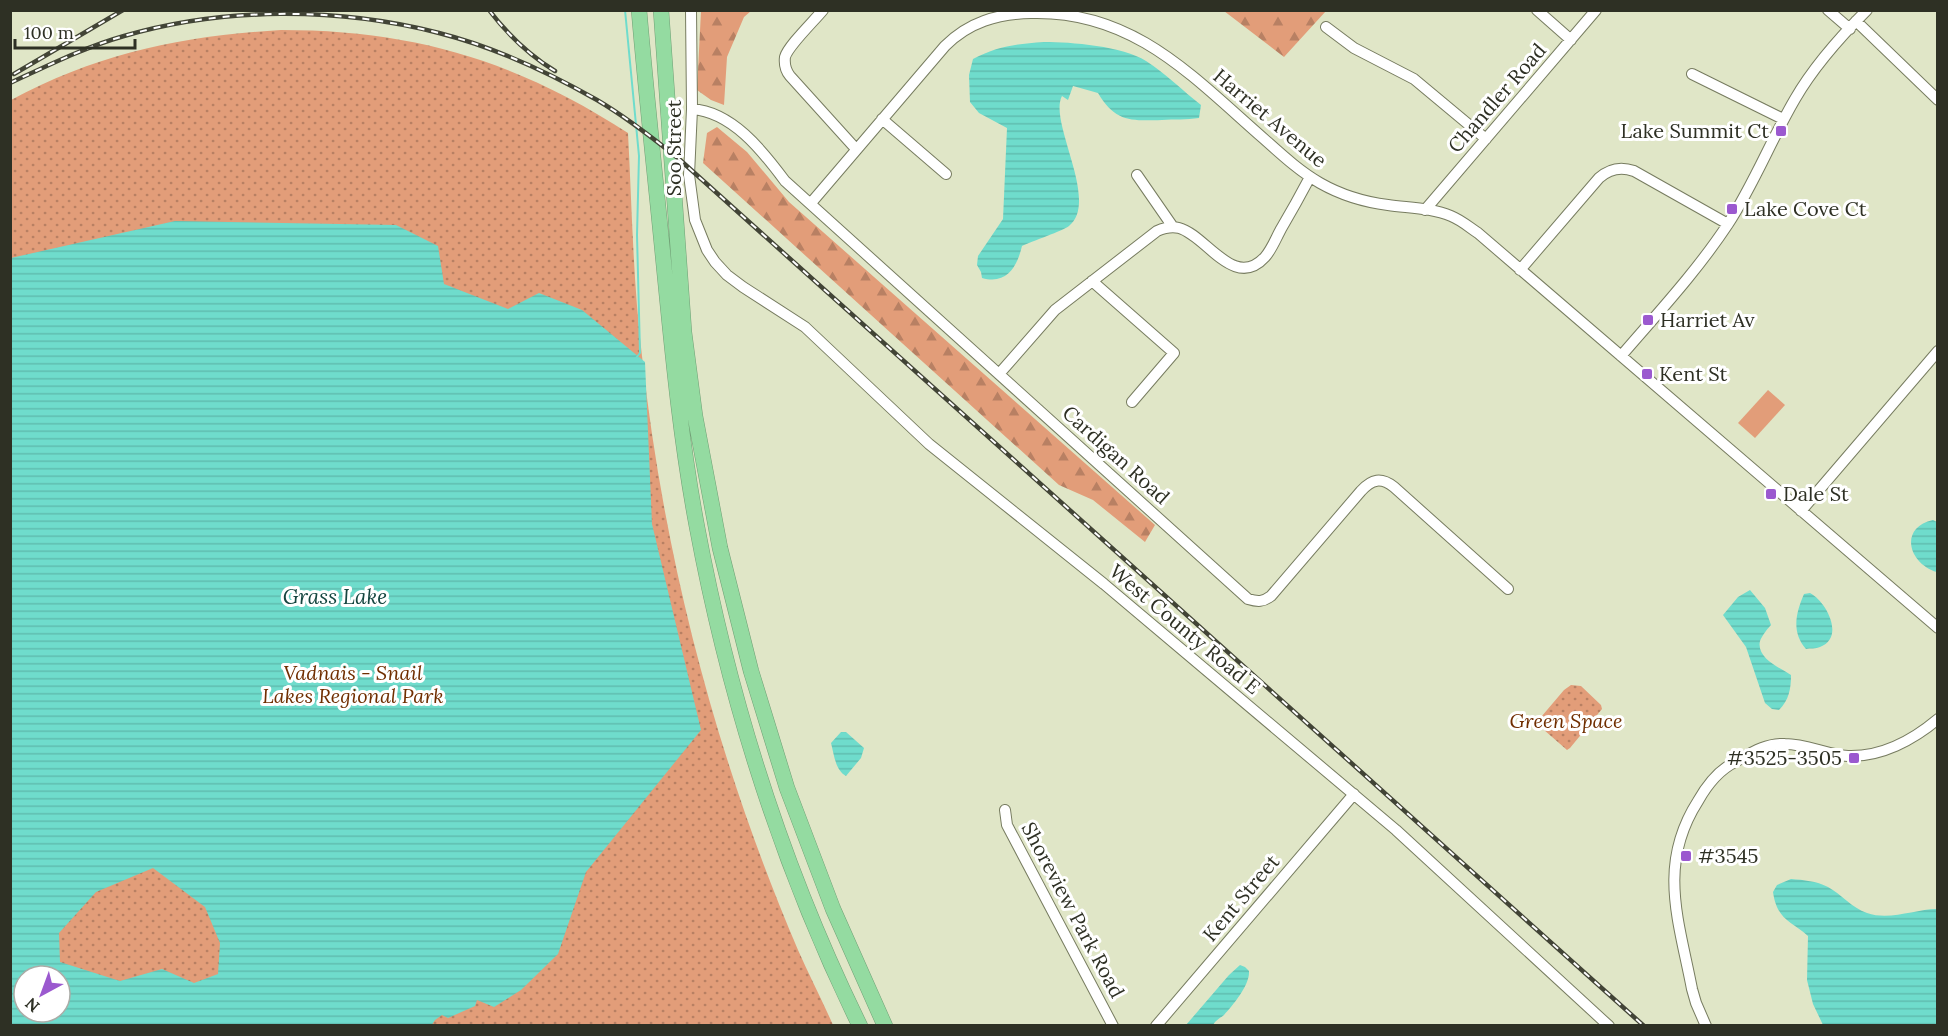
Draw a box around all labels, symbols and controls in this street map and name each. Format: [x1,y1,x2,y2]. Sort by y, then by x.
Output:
scale bar [15,12,135,50]
text: 100 m [24,21,74,44]
street label: Chandler Road [1442,38,1551,158]
street label: Harriet Avenue [1209,63,1332,172]
street label: Soo Street [661,99,686,196]
place label: Lake Summit Ct [1620,118,1769,143]
marker: Lake Summit Ct [1774,124,1788,138]
place label: Lake Cove Ct [1744,196,1867,221]
marker: Lake Cove Ct [1725,202,1739,216]
place label: Harriet Av [1660,307,1756,332]
marker: Harriet Av [1641,313,1655,327]
place label: Kent St [1659,361,1727,386]
marker: Kent St [1640,367,1654,381]
street label: Cardigan Road [1058,400,1175,509]
place label: Dale St [1783,481,1849,506]
marker: Dale St [1764,487,1778,501]
street label: West County Road E [1105,558,1266,699]
water label: Grass Lake [283,583,387,610]
park label: Vadnais - Snail Lakes Regional Park [262,660,444,708]
park label: Green Space [1509,708,1623,733]
place label: #3525-3505 [1727,745,1842,770]
marker: #3525-3505 [1847,751,1861,765]
street label: Shoreview Park Road [1017,818,1130,1002]
place label: #3545 [1698,843,1758,868]
street label: Kent Street [1197,849,1284,946]
marker: #3545 [1679,849,1693,863]
north arrow [12,964,72,1024]
text: N [21,994,43,1017]

